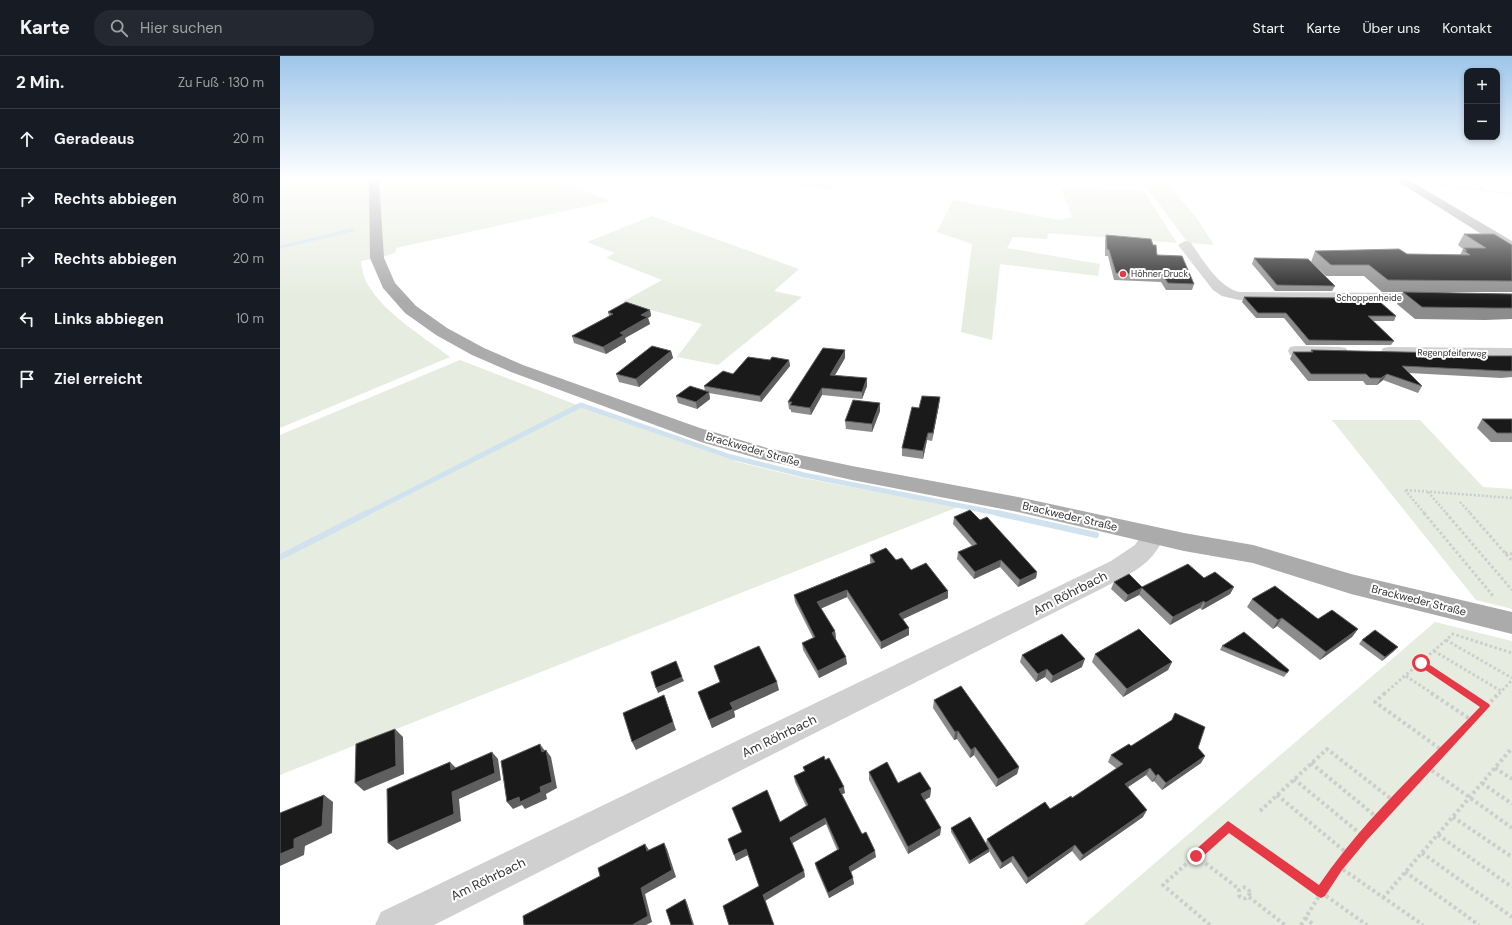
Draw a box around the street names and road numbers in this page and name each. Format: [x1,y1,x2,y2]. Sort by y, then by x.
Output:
street label: Schoppenheide [1336,292,1402,304]
street label: Regenpfeiferweg [1417,346,1487,360]
street label: Brackweder Straße [704,429,802,469]
street label: Brackweder Straße [1021,498,1119,534]
street label: Am Röhrbach [1030,567,1110,619]
street label: Brackweder Straße [1370,581,1468,619]
street label: Am Röhrbach [739,711,819,761]
street label: Am Röhrbach [448,854,528,904]

